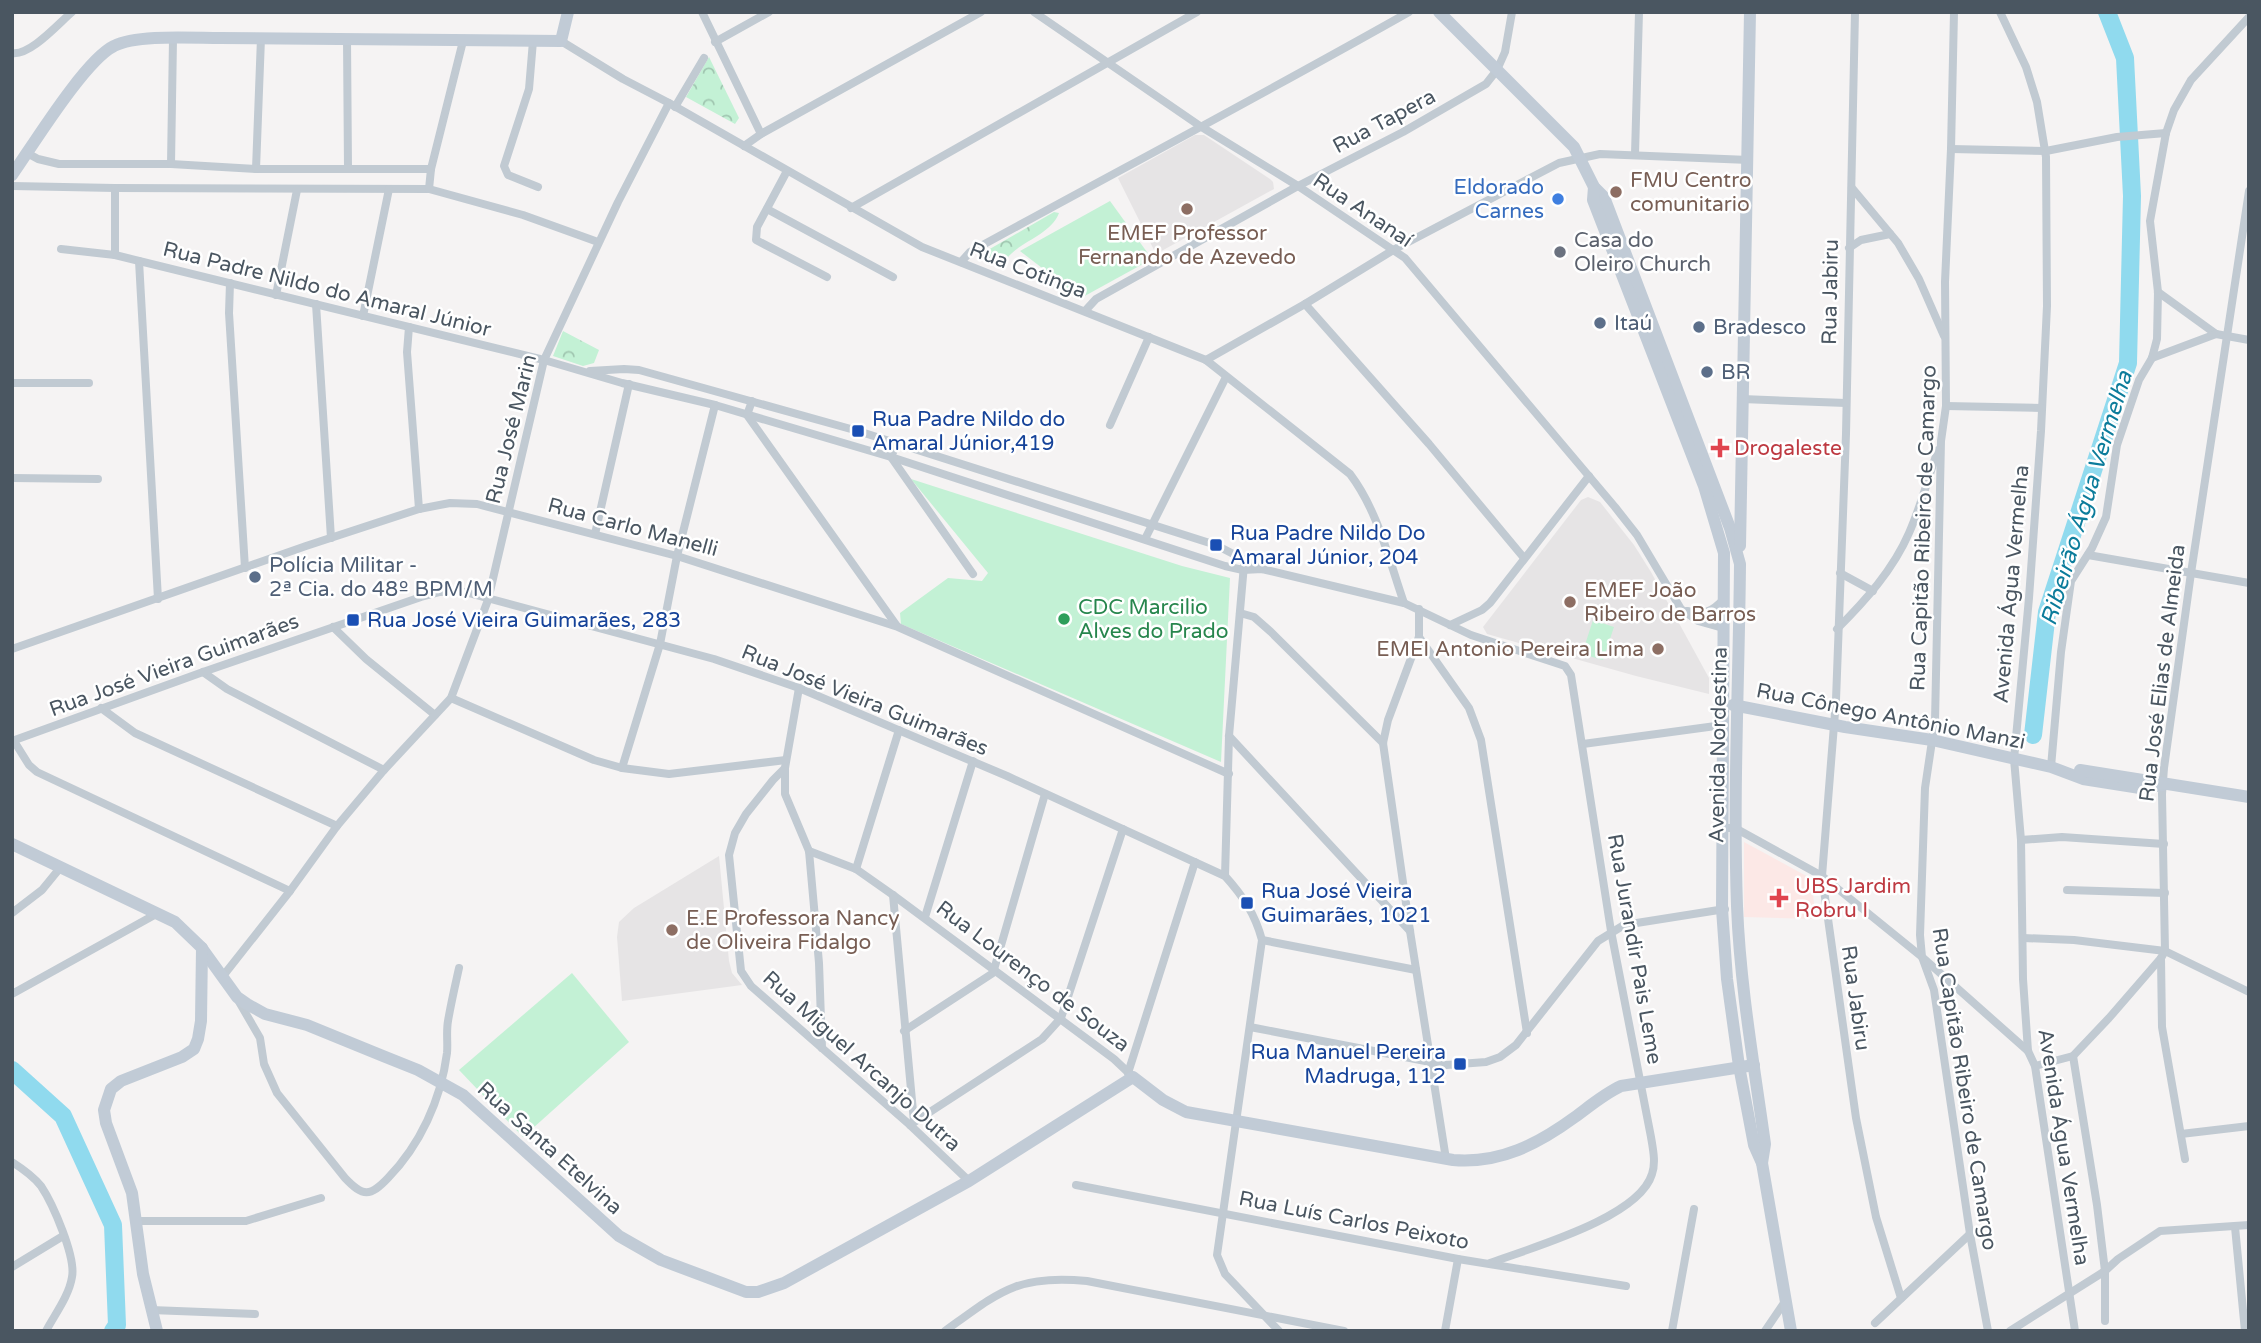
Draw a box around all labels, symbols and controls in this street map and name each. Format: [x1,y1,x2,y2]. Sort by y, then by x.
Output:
street label: Rua Tapera [1329,84,1440,159]
street label: Rua Ananaí [1308,168,1417,253]
place label: FMU Centro comunitario [1630,168,1752,217]
place label: Eldorado Carnes [1453,175,1544,224]
marker: FMU Centro comunitario [1608,184,1624,200]
marker: Eldorado Carnes [1550,191,1566,207]
marker: EMEF Professor Fernando de Azevedo [1179,201,1195,217]
place label: EMEF Professor Fernando de Azevedo [1078,221,1296,270]
place label: Casa do Oleiro Church [1574,228,1711,277]
street label: Rua Padre Nildo do Amaral Júnior [160,237,494,342]
street label: Rua Cotinga [966,237,1090,304]
street label: Rua Jabiru [1817,239,1844,345]
marker: Casa do Oleiro Church [1552,244,1568,260]
place label: Itaú [1614,311,1652,336]
marker: Itaú [1592,315,1608,331]
place label: Bradesco [1713,315,1806,340]
marker: Bradesco [1691,319,1707,335]
street label: Rua José Marin [481,352,542,506]
place label: BR [1721,360,1751,385]
marker: BR [1699,364,1715,380]
street label: Rua Capitão Ribeiro de Camargo [1905,365,1942,691]
water label: Ribeirão Água Vermelha [2035,367,2139,629]
place label: Rua Padre Nildo do Amaral Júnior,419 [872,407,1065,456]
marker: Rua Padre Nildo do Amaral Júnior,419 [850,423,866,439]
place label: Drogaleste [1734,436,1842,461]
marker: Drogaleste [1712,440,1728,456]
street label: Avenida Água Vermelha [1989,464,2034,704]
street label: Rua Carlo Manelli [545,493,721,562]
place label: Rua Padre Nildo Do Amaral Júnior, 204 [1230,521,1425,570]
marker: Rua Padre Nildo Do Amaral Júnior, 204 [1208,537,1224,553]
street label: Rua José Elias de Almeida [2134,543,2191,803]
place label: Polícia Militar - 2ª Cia. do 48º BPM/M [269,553,493,602]
marker: Polícia Militar - 2ª Cia. do 48º BPM/M [247,569,263,585]
place label: EMEF João Ribeiro de Barros [1584,578,1756,627]
marker: EMEF João Ribeiro de Barros [1562,594,1578,610]
place label: CDC Marcilio Alves do Prado [1078,595,1228,644]
place label: Rua José Vieira Guimarães, 283 [367,608,681,633]
street label: Rua José Vieira Guimarães [46,609,302,722]
marker: CDC Marcilio Alves do Prado [1056,611,1072,627]
marker: Rua José Vieira Guimarães, 283 [345,612,361,628]
place label: EMEI Antonio Pereira Lima [1376,637,1644,662]
street label: Rua José Vieira Guimarães [738,639,992,761]
marker: EMEI Antonio Pereira Lima [1650,641,1666,657]
street label: Avenida Nordestina [1704,647,1733,843]
street label: Rua Cônego Antônio Manzi [1754,678,2028,755]
street label: Rua Jurandir Pais Leme [1602,832,1667,1066]
place label: UBS Jardim Robru I [1795,874,1911,923]
place label: Rua José Vieira Guimarães, 1021 [1261,879,1431,928]
marker: UBS Jardim Robru I [1769,888,1789,908]
street label: Rua Lourenço de Souza [931,895,1134,1057]
marker: Rua José Vieira Guimarães, 1021 [1239,895,1255,911]
place label: E.E Professora Nancy de Oliveira Fidalgo [686,906,900,955]
marker: E.E Professora Nancy de Oliveira Fidalgo [664,922,680,938]
street label: Rua Capitão Ribeiro de Camargo [1927,926,2002,1252]
street label: Rua Jabiru [1836,944,1875,1052]
street label: Rua Miguel Arcanjo Dutra [758,966,966,1157]
street label: Avenida Água Vermelha [2032,1027,2095,1267]
place label: Rua Manuel Pereira Madruga, 112 [1250,1040,1446,1089]
marker: Rua Manuel Pereira Madruga, 112 [1452,1056,1468,1072]
street label: Rua Santa Etelvina [472,1077,627,1220]
street label: Rua Luís Carlos Peixoto [1237,1186,1471,1255]

